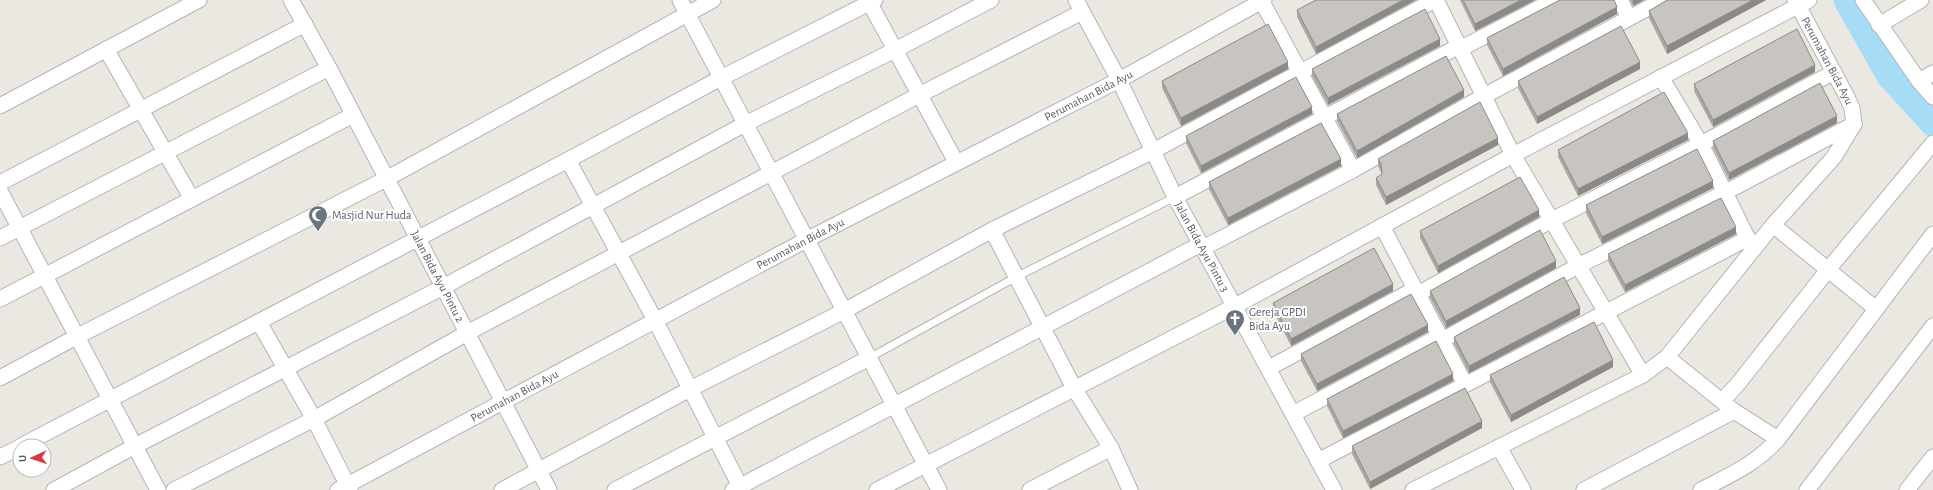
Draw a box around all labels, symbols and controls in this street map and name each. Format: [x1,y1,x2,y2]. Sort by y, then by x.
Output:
street label: Perumahan Bida Ayu [1799,15,1856,106]
street label: Perumahan Bida Ayu [1043,68,1135,123]
street label: Jalan Bida Ayu Pintu 3 [1173,199,1231,294]
mosque icon: Masjid Nur Huda [307,204,329,232]
place label: Masjid Nur Huda [332,209,412,222]
street label: Perumahan Bida Ayu [754,216,846,271]
street label: Jalan Bida Ayu Pintu 2 [409,229,467,325]
place label: Gereja GPDI Bida Ayu [1249,306,1306,333]
church icon: Gereja GPDI Bida Ayu [1224,308,1246,336]
street label: Perumahan Bida Ayu [469,368,560,424]
north arrow [12,438,52,478]
text: U [17,455,28,462]

